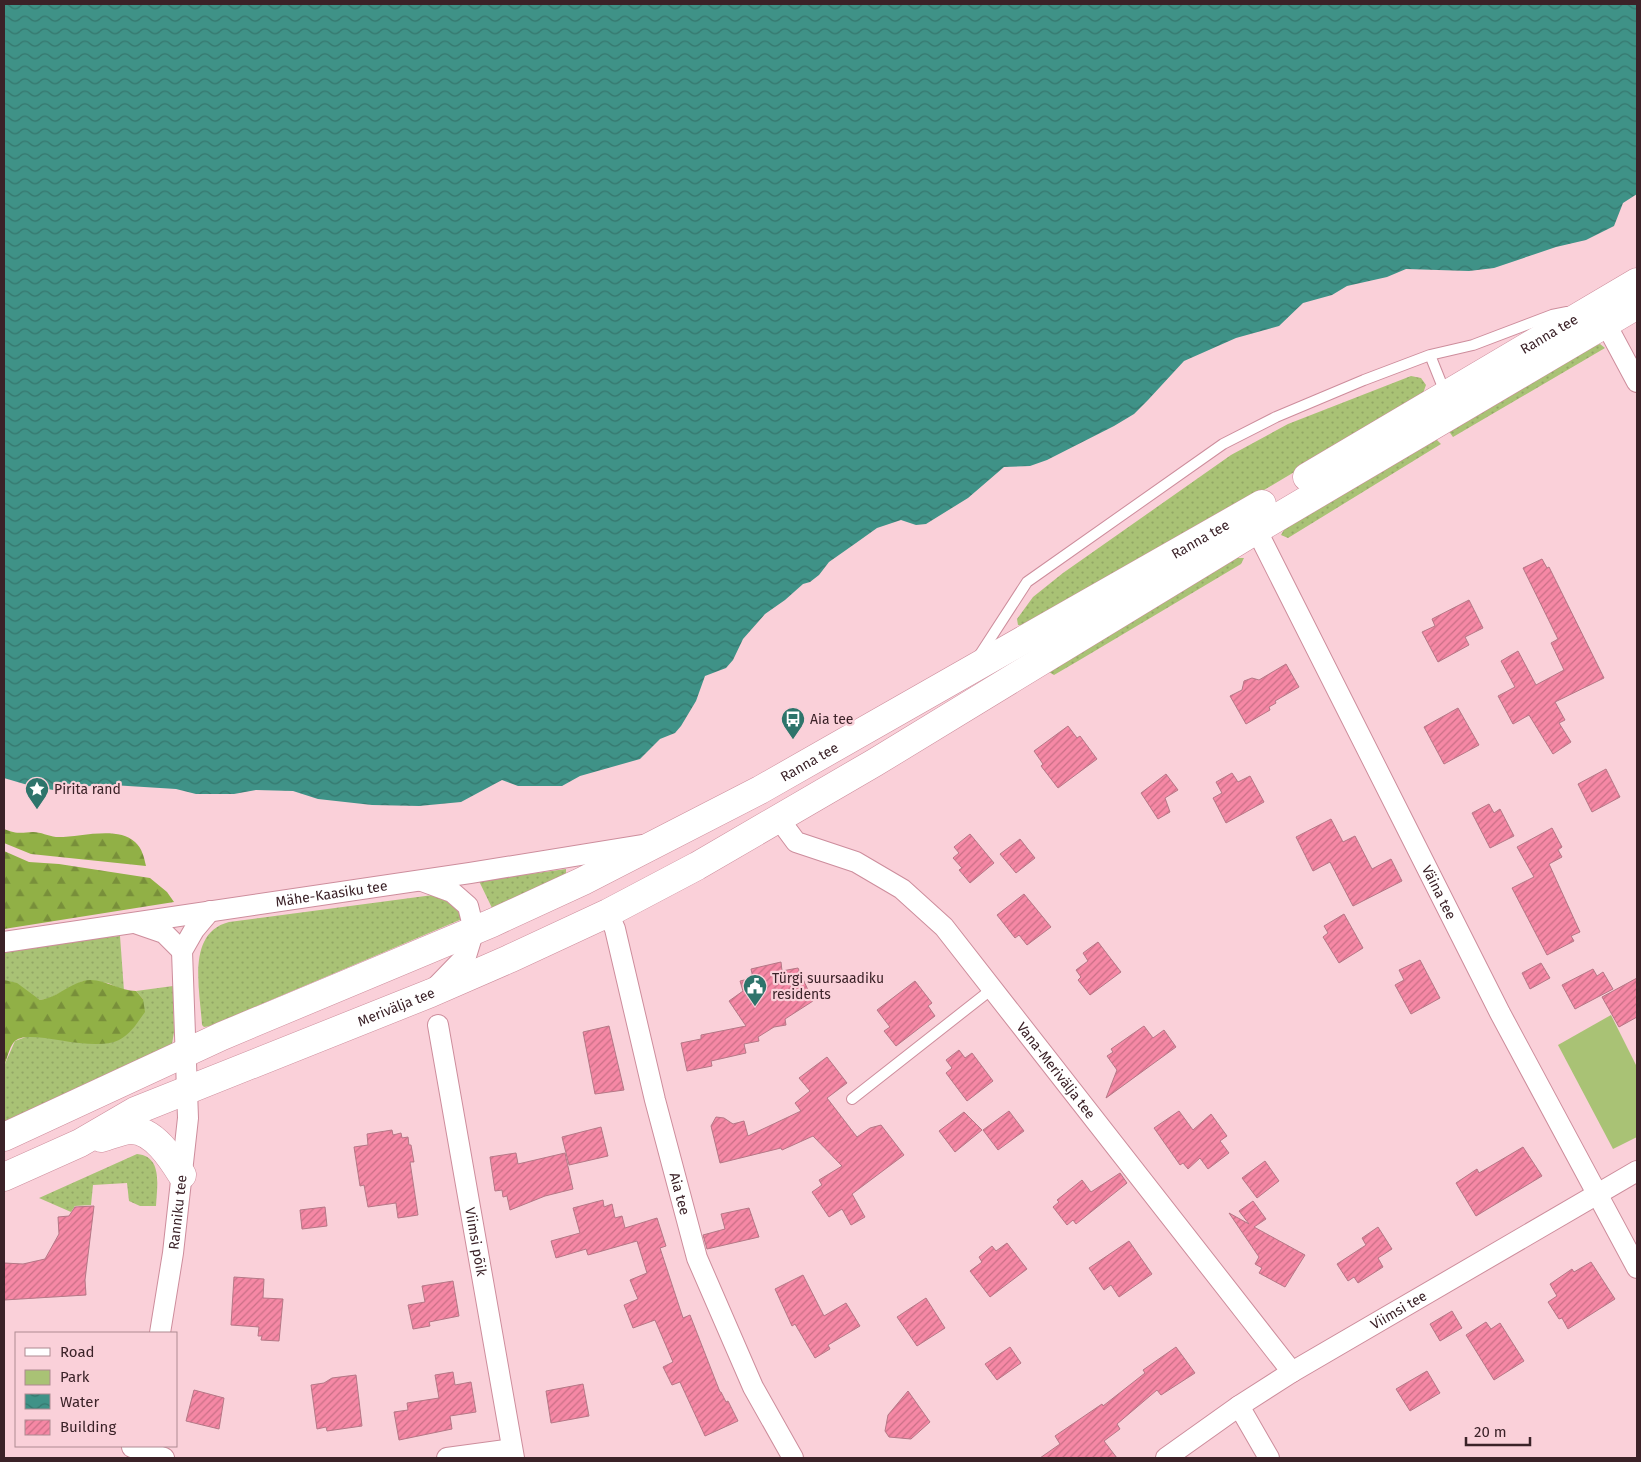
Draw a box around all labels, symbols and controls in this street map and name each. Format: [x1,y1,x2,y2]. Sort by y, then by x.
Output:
street label: Ranna tee [1517,311,1581,358]
street label: Ranna tee [1169,516,1233,563]
bus stop icon: Aia tee [780,706,806,740]
place label: Aia tee [810,711,853,728]
street label: Ranna tee [778,739,842,786]
place icon: Pirita rand [24,776,50,810]
place label: Pirita rand [54,781,121,798]
street label: Väina tee [1418,863,1459,922]
street label: Mähe-Kaasiku tee [274,877,389,911]
place label: Türgi suursaadiku residents [772,970,884,1003]
public building icon: Türgi suursaadiku residents [742,973,768,1007]
street label: Merivälja tee [355,984,437,1030]
street label: Vana-Merivälja tee [1013,1019,1099,1122]
street label: Aia tee [666,1171,693,1217]
street label: Ranniku tee [165,1174,191,1251]
street label: Viimsi põik [461,1206,490,1278]
street label: Viimsi tee [1368,1287,1430,1333]
legend [15,1332,178,1447]
text: Road [60,1343,95,1361]
text: Park [60,1368,90,1386]
text: Water [60,1393,99,1411]
scale bar [1466,1414,1530,1446]
text: Building [60,1418,116,1436]
text: 20 m [1474,1423,1507,1441]

